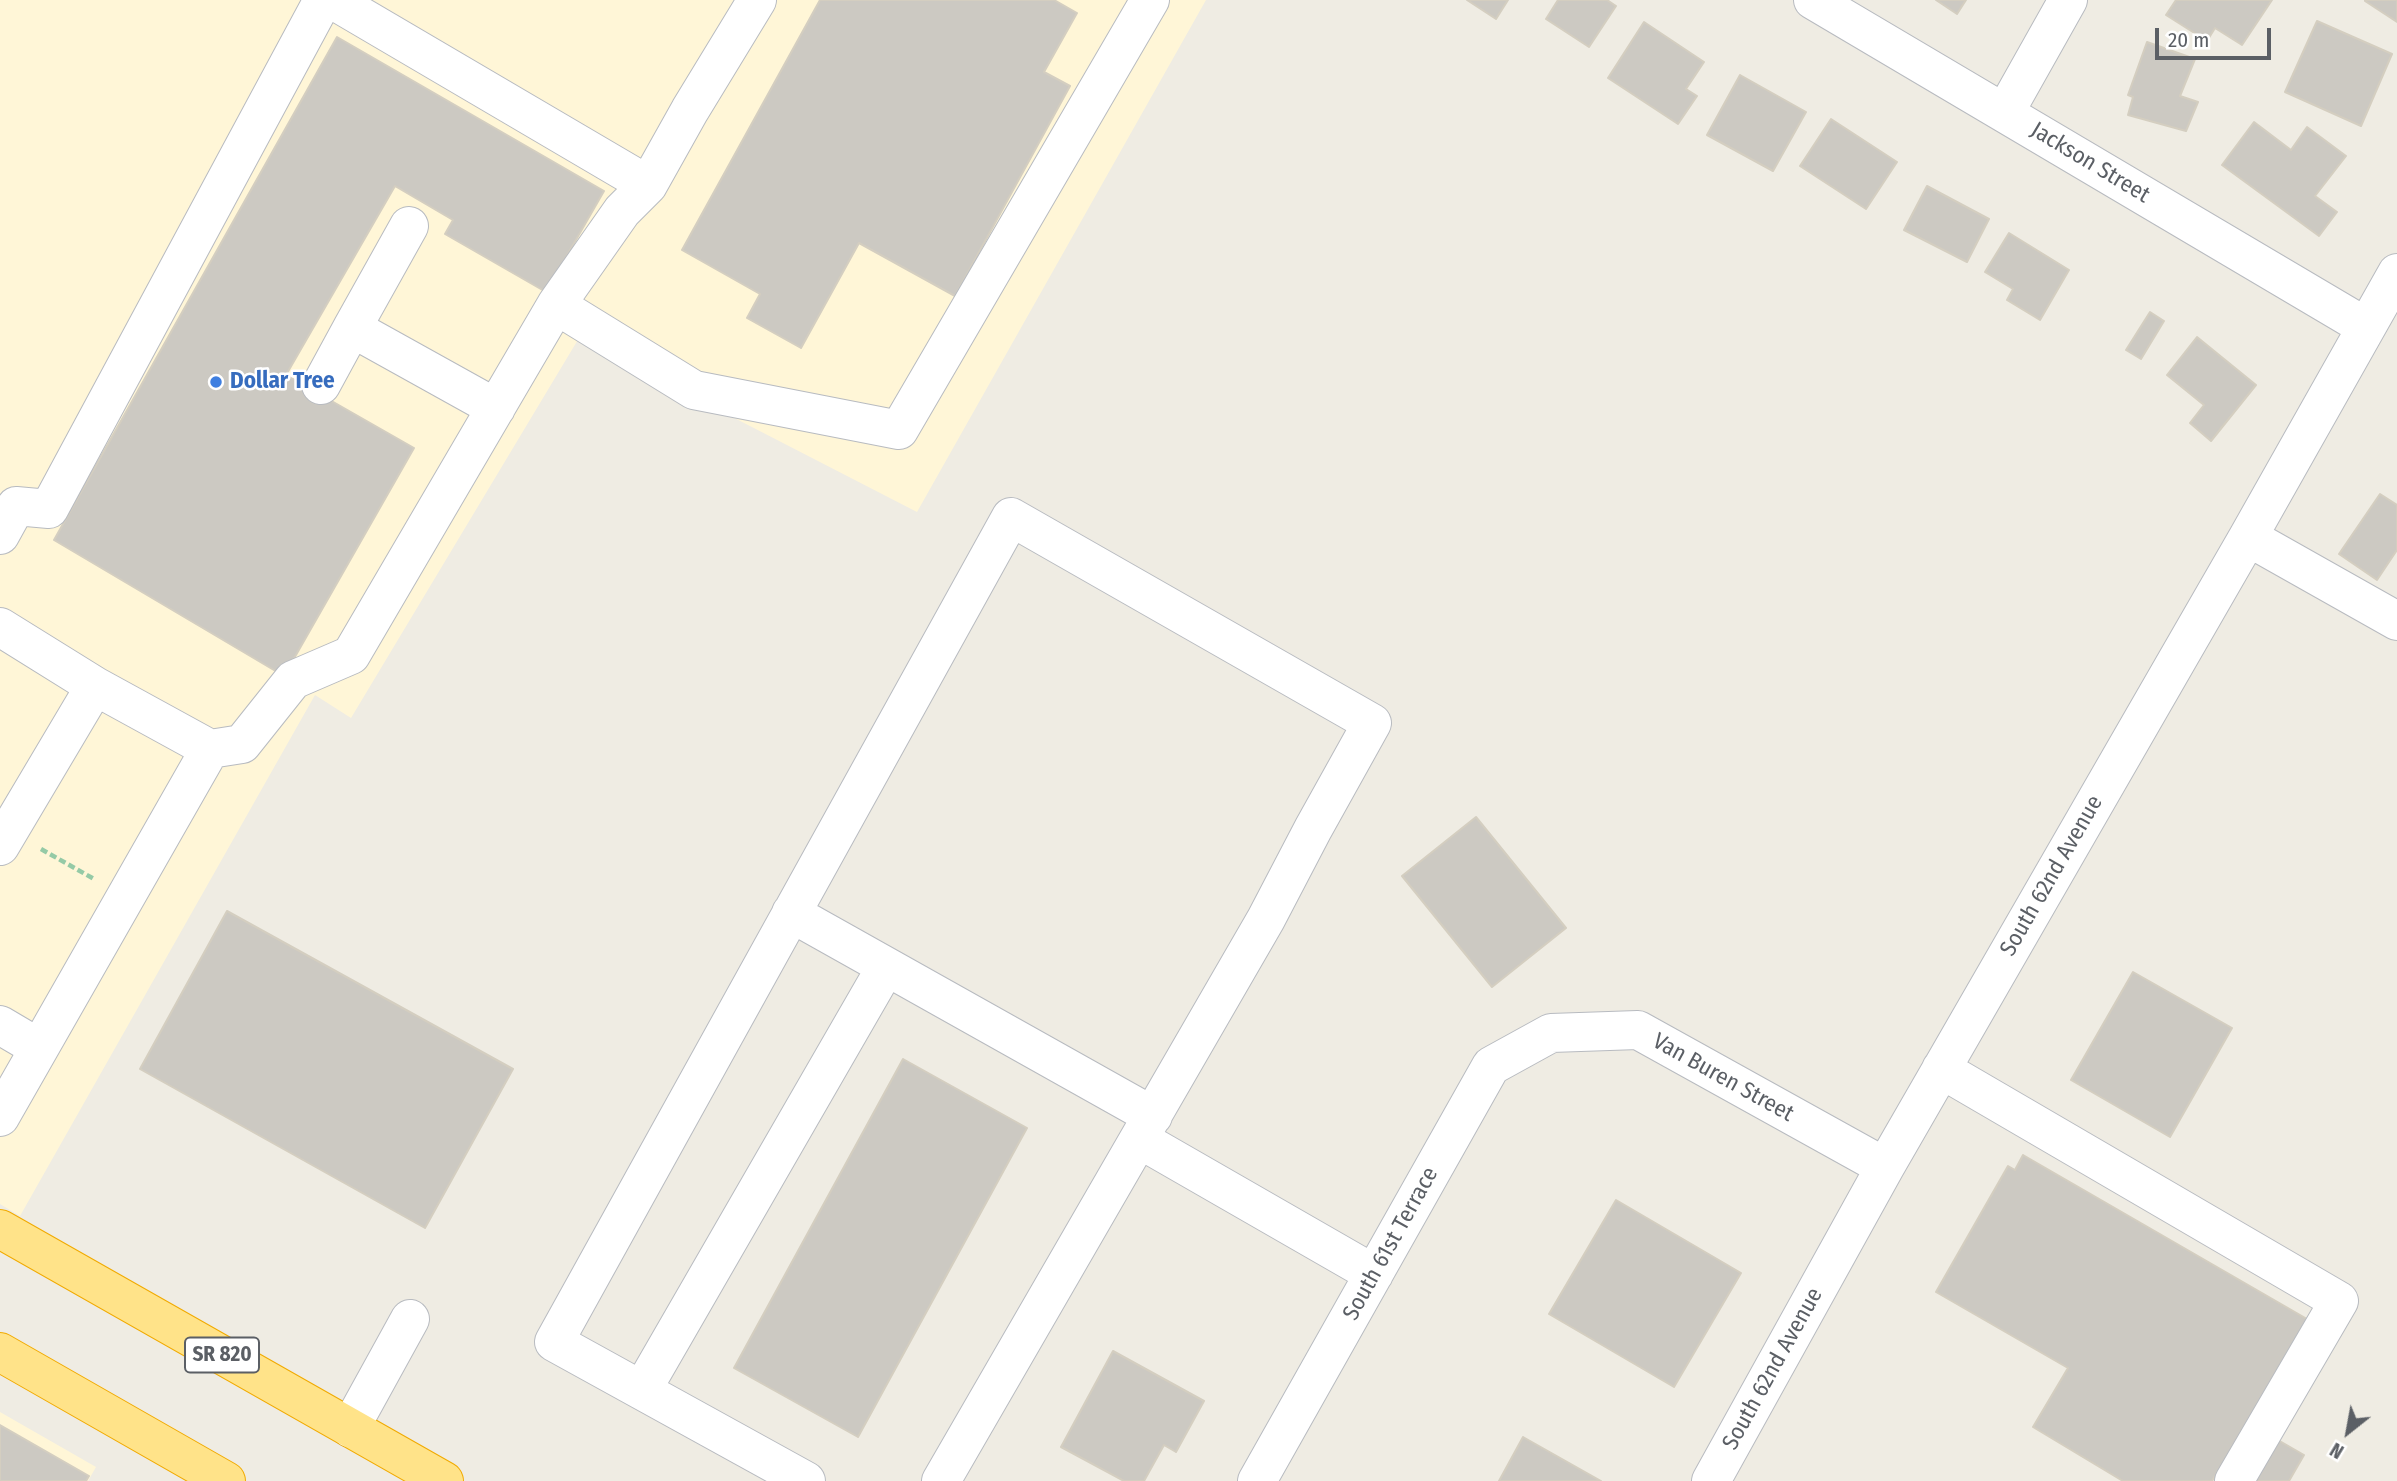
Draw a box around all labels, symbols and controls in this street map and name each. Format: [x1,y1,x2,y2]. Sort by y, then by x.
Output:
scale bar [2159,14,2274,58]
text: 20 m [2168,27,2209,53]
street label: Jackson Street [2025,117,2155,209]
place label: Dollar Tree [230,368,335,396]
marker: Dollar Tree [208,374,224,390]
street label: South 62nd Avenue [1995,791,2109,961]
street label: Van Buren Street [1648,1028,1798,1128]
street label: South 61st Terrace [1338,1163,1444,1325]
street label: South 62nd Avenue [1717,1283,1829,1455]
road number: SR 820 [185,1338,259,1372]
north arrow [2313,1397,2383,1467]
text: N [2326,1438,2348,1463]

